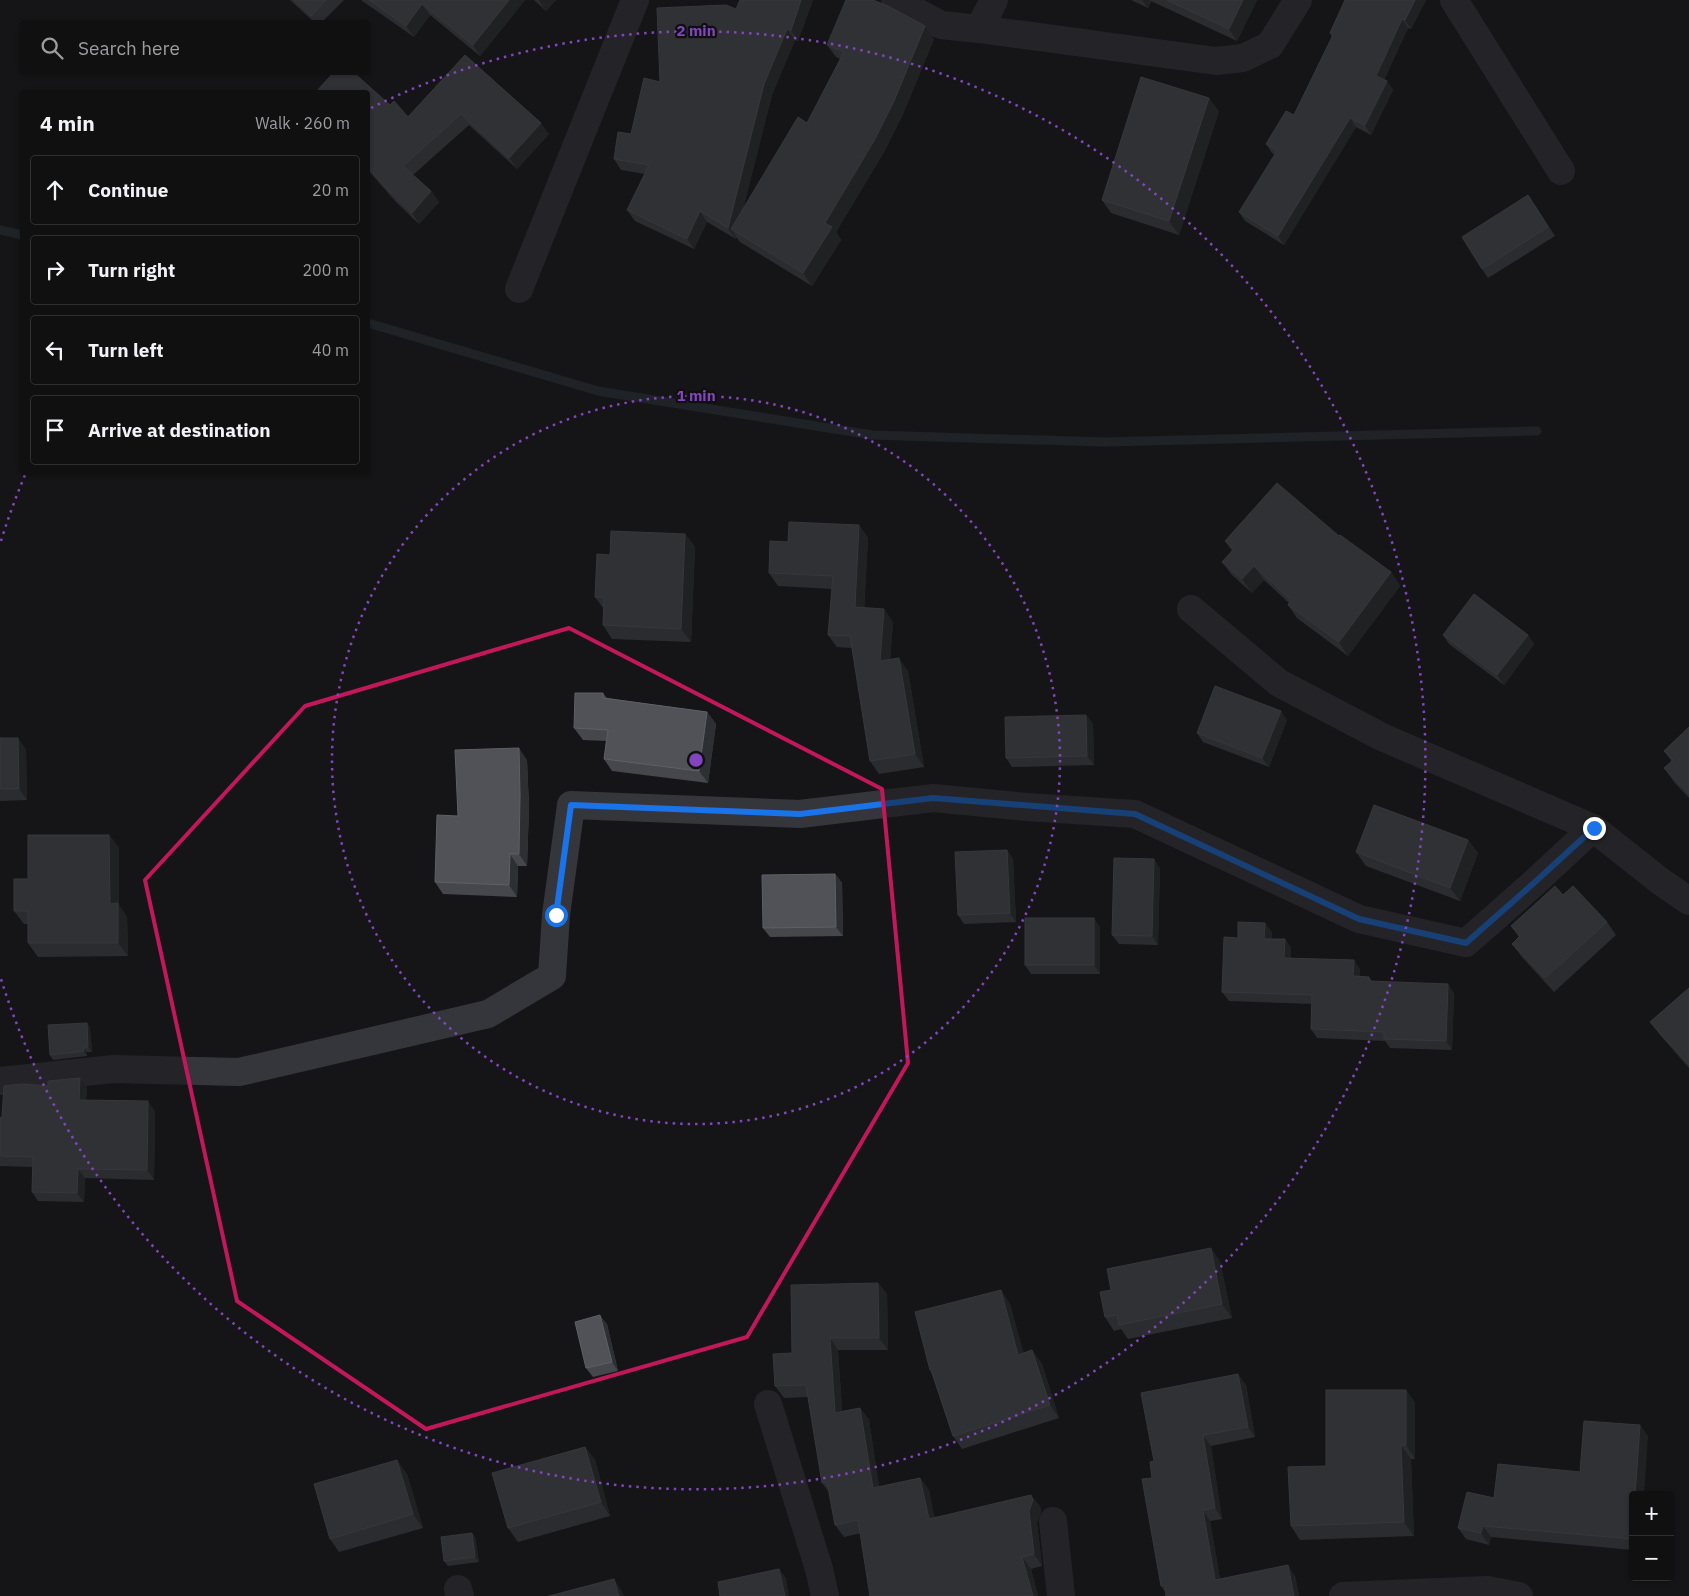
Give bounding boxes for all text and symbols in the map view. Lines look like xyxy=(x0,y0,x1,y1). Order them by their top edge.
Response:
search box xyxy=(20,20,370,75)
text: 2 min xyxy=(676,21,716,40)
icon: search xyxy=(38,34,66,62)
text: Search here xyxy=(78,36,180,60)
text: 4 min xyxy=(40,109,95,137)
text: Walk · 260 m xyxy=(255,113,350,133)
icon: ahead xyxy=(41,176,69,204)
text: Continue xyxy=(88,178,168,202)
text: 20 m xyxy=(312,180,349,200)
icon: right xyxy=(41,256,69,284)
text: Turn right xyxy=(88,258,175,282)
text: 200 m xyxy=(302,260,349,280)
icon: left xyxy=(41,336,69,364)
text: Turn left xyxy=(88,338,164,362)
text: 40 m xyxy=(312,340,349,360)
text: 1 min xyxy=(676,386,716,405)
icon: arrive xyxy=(41,416,69,444)
text: Arrive at destination xyxy=(88,418,271,442)
centre of rings xyxy=(687,751,705,769)
route end xyxy=(1583,817,1606,840)
route start xyxy=(545,904,568,927)
map controls xyxy=(1629,1491,1674,1581)
button: + xyxy=(1629,1491,1674,1536)
button: − xyxy=(1629,1536,1674,1581)

